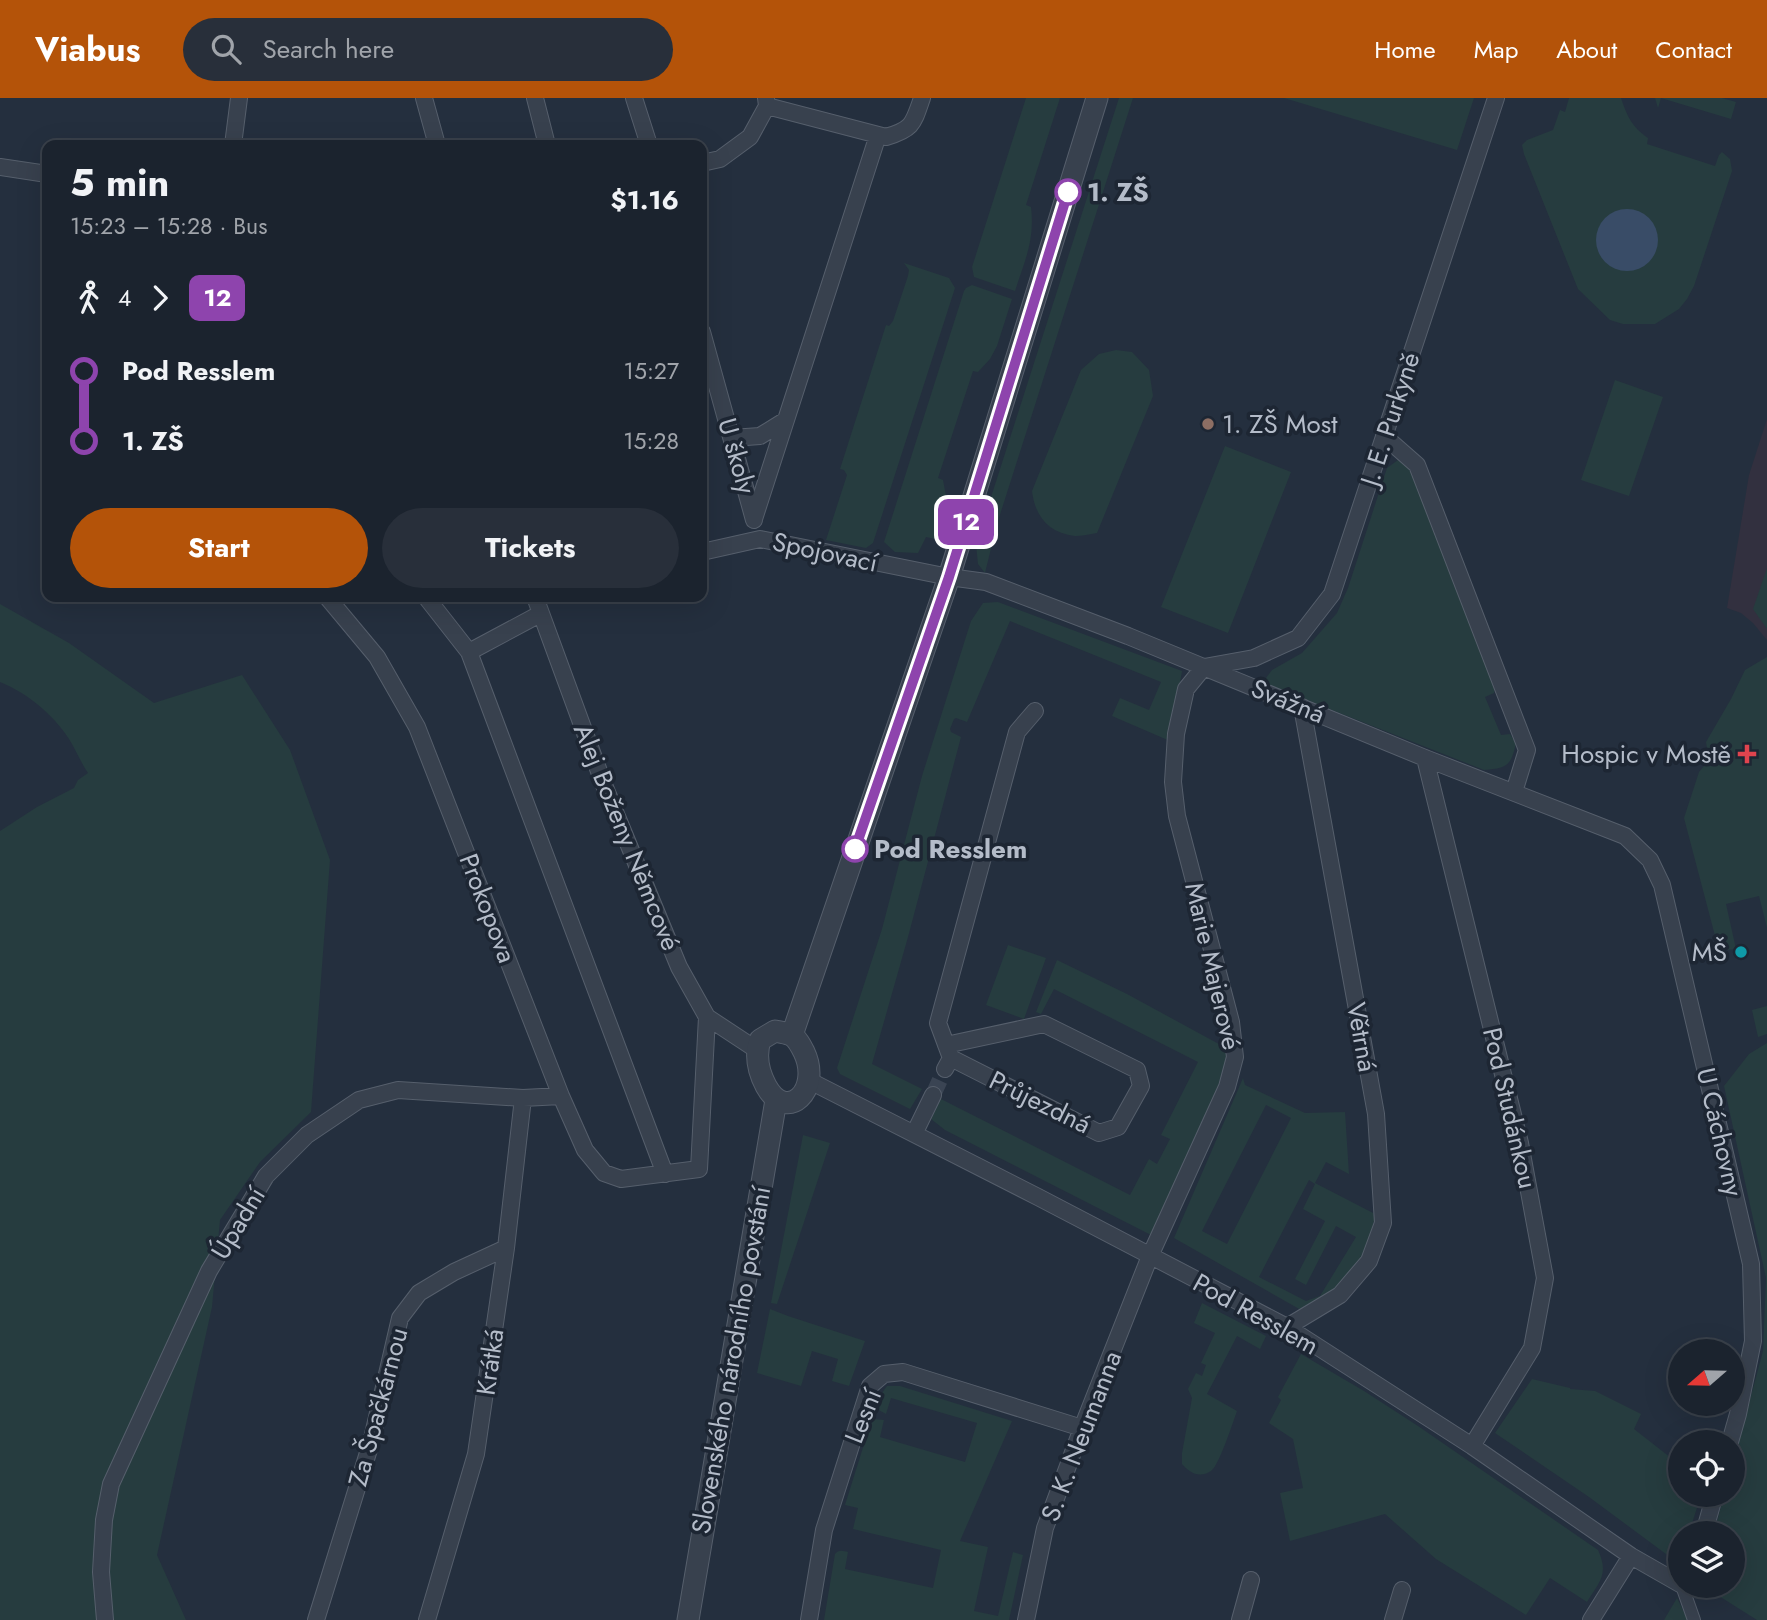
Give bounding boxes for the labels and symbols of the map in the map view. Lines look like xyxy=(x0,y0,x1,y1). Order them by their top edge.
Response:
place label: 1. ZŠ xyxy=(1087,173,1149,211)
marker: 1. ZŠ xyxy=(1055,179,1081,205)
street label: J. E. Purkyně xyxy=(1350,347,1429,494)
place label: 1. ZŠ Most xyxy=(1222,405,1338,443)
street label: U školy xyxy=(708,414,766,499)
marker: 1. ZŠ Most xyxy=(1200,416,1216,432)
line badge: 12 xyxy=(934,499,998,545)
street label: Spojovací xyxy=(769,522,882,582)
street label: Svážná xyxy=(1245,669,1331,733)
street label: Alej Boženy Němcové xyxy=(564,718,690,956)
place label: Hospic v Mostě xyxy=(1561,735,1731,773)
marker: Hospic v Mostě xyxy=(1737,744,1757,764)
place label: Pod Resslem xyxy=(874,830,1027,868)
marker: Pod Resslem xyxy=(842,836,868,862)
street label: Prokopova xyxy=(450,848,526,968)
street label: Marie Majerové xyxy=(1175,879,1251,1053)
place label: MŠ xyxy=(1692,933,1727,971)
marker: MŠ xyxy=(1733,944,1749,960)
street label: Větrná xyxy=(1337,999,1387,1075)
street label: Pod Studánkou xyxy=(1473,1024,1547,1192)
street label: Průjezdná xyxy=(983,1061,1097,1143)
street label: U Cáchovny xyxy=(1687,1064,1753,1201)
street label: Úpadní xyxy=(201,1178,275,1267)
street label: Slovenského národního povstání xyxy=(682,1182,781,1537)
street label: Pod Resslem xyxy=(1186,1264,1326,1364)
street label: Za Špačkárnou xyxy=(339,1323,417,1491)
street label: Krátká xyxy=(467,1326,513,1398)
north arrow xyxy=(1668,1339,1745,1416)
street label: S. K. Neumanna xyxy=(1031,1345,1131,1527)
street label: Lesní xyxy=(835,1382,892,1449)

